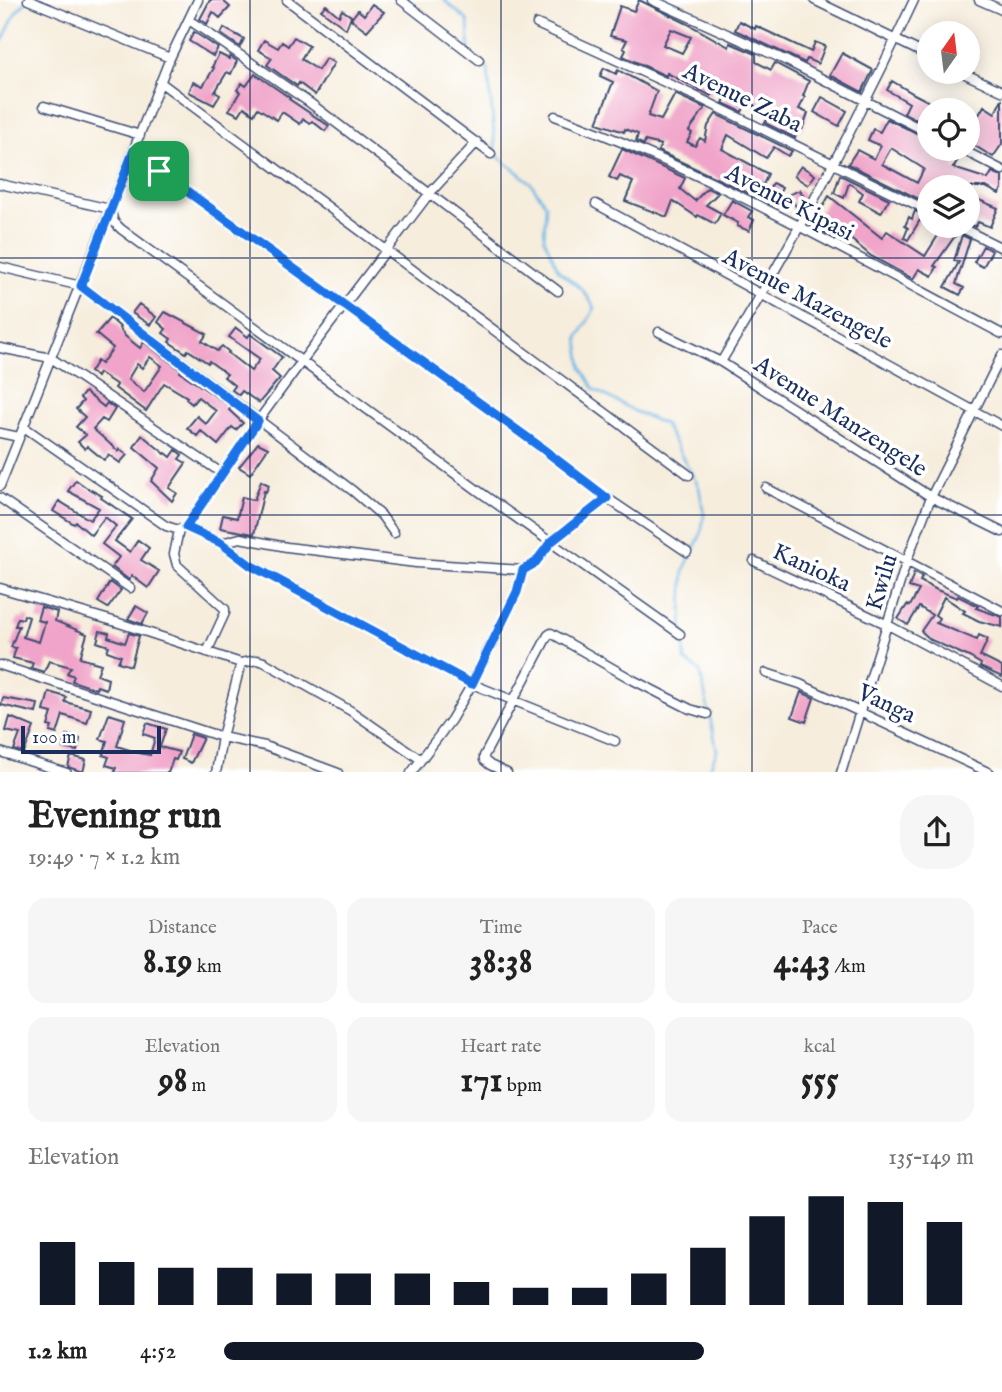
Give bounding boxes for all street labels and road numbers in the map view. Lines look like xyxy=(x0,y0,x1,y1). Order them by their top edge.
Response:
street label: Avenue Zaba xyxy=(677,56,808,141)
street label: Avenue Kipasi xyxy=(719,157,859,249)
street label: Avenue Mazengele xyxy=(716,241,898,357)
street label: Avenue Manzengele xyxy=(747,349,933,485)
street label: Kanioka xyxy=(767,537,856,600)
street label: Kwilu xyxy=(859,550,906,615)
street label: Vanga xyxy=(851,677,921,732)

